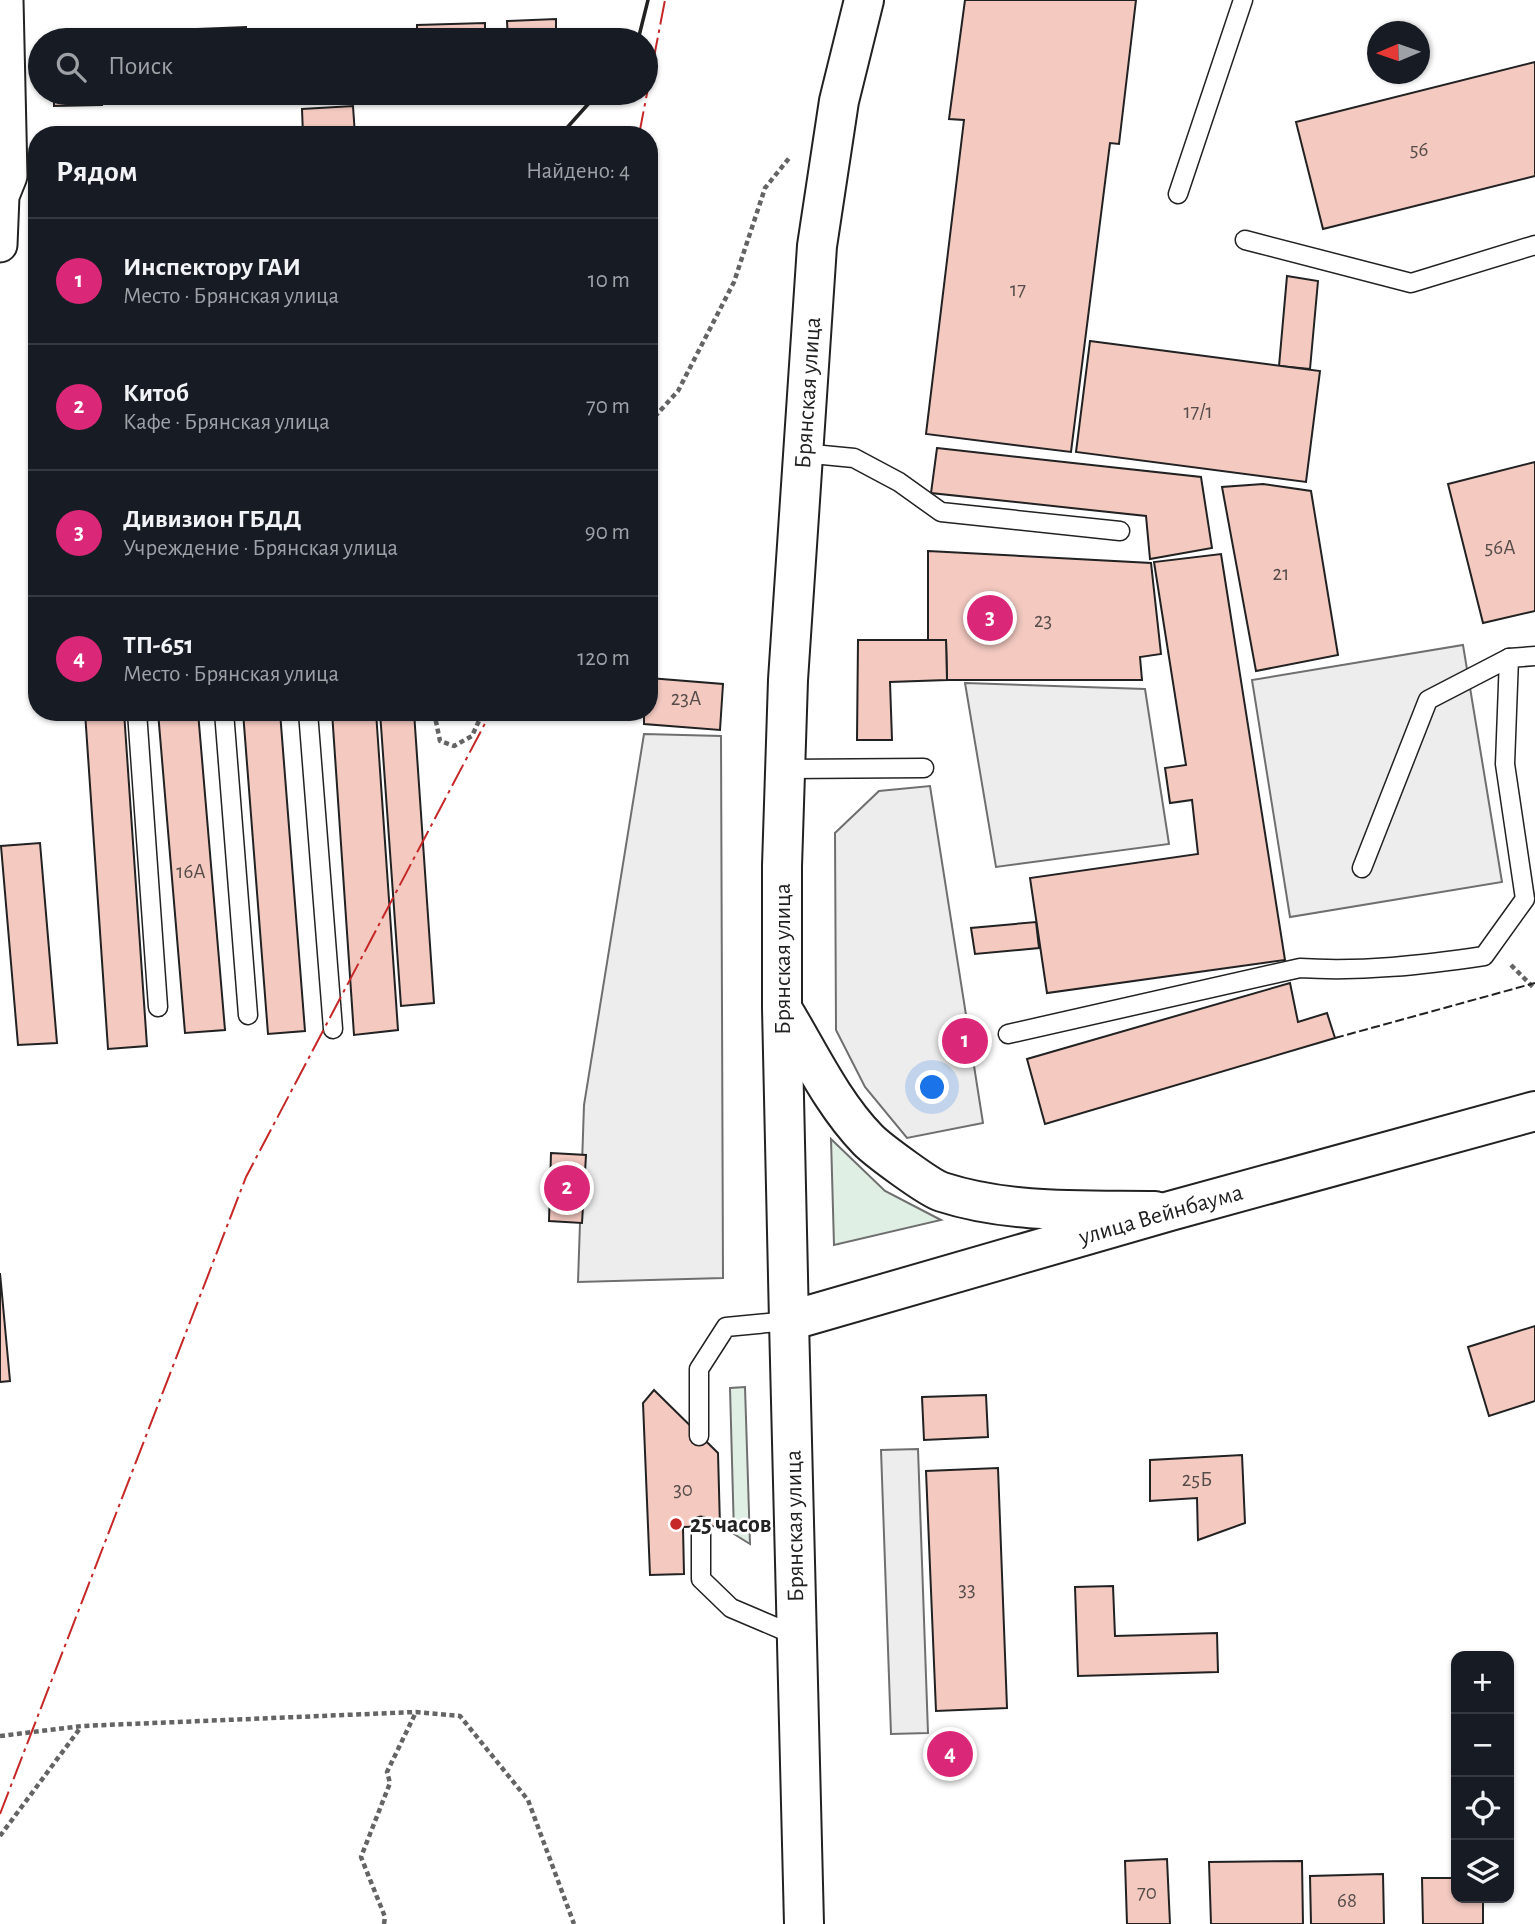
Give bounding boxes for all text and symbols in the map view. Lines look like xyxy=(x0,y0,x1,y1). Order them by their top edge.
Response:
north arrow xyxy=(1367,21,1430,84)
search box xyxy=(28,28,658,105)
icon: search xyxy=(52,48,90,86)
text: Поиск xyxy=(108,53,173,79)
house number: 56 xyxy=(1410,139,1428,160)
text: Рядом xyxy=(56,157,138,187)
text: Найдено: 4 xyxy=(526,160,630,183)
text: Инспектору ГАИ xyxy=(123,254,301,280)
text: 1 xyxy=(75,269,83,292)
text: 10 m xyxy=(588,269,630,292)
house number: 17 xyxy=(1010,279,1026,300)
text: Место · Брянская улица xyxy=(123,285,339,308)
street label: Брянская улица xyxy=(791,316,825,470)
text: Китоб xyxy=(123,380,189,406)
text: 2 xyxy=(74,395,84,418)
text: 70 m xyxy=(586,395,630,418)
house number: 17/1 xyxy=(1183,401,1213,422)
text: Кафе · Брянская улица xyxy=(123,411,330,434)
text: Дивизион ГБДД xyxy=(123,506,301,532)
text: 3 xyxy=(74,521,84,544)
text: 90 m xyxy=(585,521,630,544)
text: Учреждение · Брянская улица xyxy=(123,537,398,560)
house number: 56А xyxy=(1485,537,1516,558)
house number: 21 xyxy=(1273,563,1289,584)
pin: 3 xyxy=(967,592,1013,644)
house number: 23 xyxy=(1034,610,1052,631)
text: ТП-651 xyxy=(123,632,194,658)
text: 4 xyxy=(73,647,85,670)
text: 120 m xyxy=(577,647,630,670)
text: Место · Брянская улица xyxy=(123,663,339,686)
house number: 23А xyxy=(671,688,701,709)
house number: 16А xyxy=(176,861,206,882)
street label: Брянская улица xyxy=(771,883,795,1035)
pin: 1 xyxy=(942,1015,988,1067)
your location xyxy=(915,1070,949,1104)
pin: 2 xyxy=(544,1162,590,1214)
street label: улица Вейнбаума xyxy=(1075,1181,1246,1250)
street label: Брянская улица xyxy=(782,1450,808,1602)
house number: 25Б xyxy=(1182,1469,1212,1490)
house number: 30 xyxy=(673,1479,693,1500)
place label: 25 часов xyxy=(690,1513,771,1537)
marker: 25 часов xyxy=(668,1516,684,1532)
house number: 33 xyxy=(958,1579,976,1600)
map controls xyxy=(1451,1651,1514,1903)
button: + xyxy=(1451,1651,1514,1714)
button: − xyxy=(1451,1714,1514,1777)
pin: 4 xyxy=(927,1728,973,1780)
button: locate xyxy=(1451,1777,1514,1840)
button: layers xyxy=(1451,1840,1514,1903)
house number: 70 xyxy=(1137,1882,1157,1903)
house number: 68 xyxy=(1337,1890,1357,1911)

